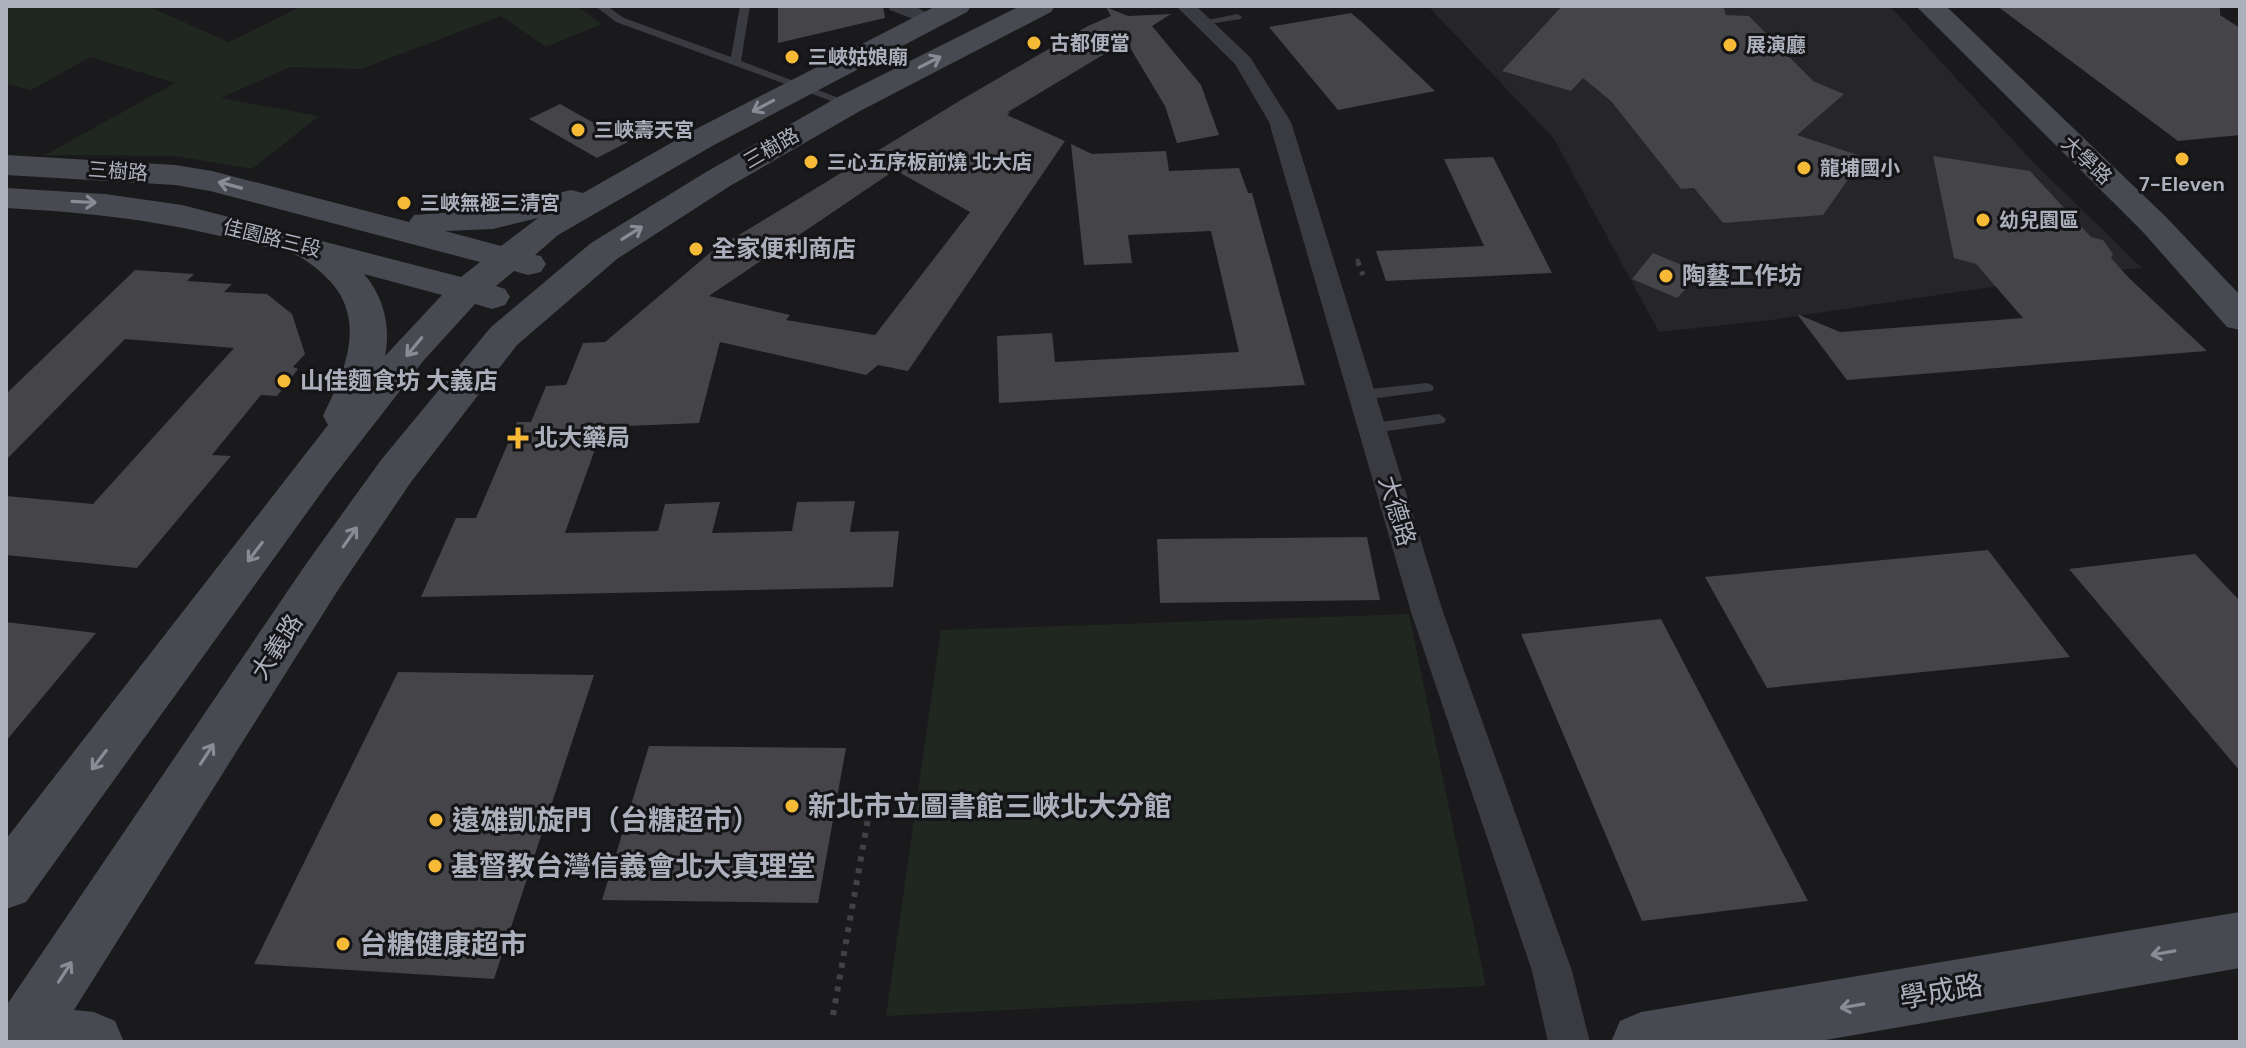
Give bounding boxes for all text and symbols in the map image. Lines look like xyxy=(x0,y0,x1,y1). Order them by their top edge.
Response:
place label: 古都便當 xyxy=(1050,30,1130,56)
place label: 展演廳 xyxy=(1746,32,1806,58)
marker: 古都便當 xyxy=(1025,34,1043,52)
marker: 展演廳 xyxy=(1721,36,1739,54)
place label: 三峽姑娘廟 xyxy=(808,44,908,70)
marker: 三峽姑娘廟 xyxy=(783,48,801,66)
one-way arrow xyxy=(917,53,941,69)
one-way arrow xyxy=(752,99,776,115)
place label: 三峽壽天宮 xyxy=(594,117,694,143)
marker: 三峽壽天宮 xyxy=(569,121,587,139)
street label: 三樹路 xyxy=(739,122,803,174)
street label: 大學路 xyxy=(2056,130,2118,190)
place label: 三心五序板前燒 北大店 xyxy=(827,149,1032,175)
marker: 7-Eleven xyxy=(2173,150,2191,168)
marker: 三心五序板前燒 北大店 xyxy=(802,153,820,171)
place label: 龍埔國小 xyxy=(1820,155,1900,181)
street label: 三樹路 xyxy=(87,156,149,186)
marker: 龍埔國小 xyxy=(1795,159,1813,177)
place label: 7-Eleven xyxy=(2139,171,2225,197)
one-way arrow xyxy=(217,177,243,192)
place label: 三峽無極三清宮 xyxy=(420,190,560,216)
marker: 三峽無極三清宮 xyxy=(395,194,413,212)
one-way arrow xyxy=(70,195,97,210)
place label: 幼兒園區 xyxy=(1999,207,2079,233)
marker: 幼兒園區 xyxy=(1974,211,1992,229)
street label: 佳園路三段 xyxy=(220,213,324,263)
one-way arrow xyxy=(620,225,643,241)
place label: 全家便利商店 xyxy=(712,233,856,264)
marker: 全家便利商店 xyxy=(687,240,705,258)
place label: 陶藝工作坊 xyxy=(1682,260,1802,291)
marker: 陶藝工作坊 xyxy=(1657,267,1675,285)
one-way arrow xyxy=(405,336,423,356)
place label: 山佳麵食坊 大義店 xyxy=(300,365,498,396)
marker: 山佳麵食坊 大義店 xyxy=(275,372,293,390)
place label: 北大藥局 xyxy=(534,422,630,453)
marker: 北大藥局 xyxy=(509,429,527,447)
street label: 大德路 xyxy=(1372,472,1423,550)
one-way arrow xyxy=(342,527,358,549)
one-way arrow xyxy=(246,541,263,562)
street label: 大義路 xyxy=(244,608,309,685)
one-way arrow xyxy=(199,743,215,766)
one-way arrow xyxy=(91,749,108,770)
place label: 新北市立圖書館三峽北大分館 xyxy=(808,788,1172,825)
marker: 新北市立圖書館三峽北大分館 xyxy=(783,797,801,815)
place label: 遠雄凱旋門（台糖超市） xyxy=(452,802,760,839)
marker: 遠雄凱旋門（台糖超市） xyxy=(427,811,445,829)
place label: 基督教台灣信義會北大真理堂 xyxy=(451,848,815,885)
marker: 基督教台灣信義會北大真理堂 xyxy=(426,857,444,875)
place label: 台糖健康超市 xyxy=(359,926,527,963)
marker: 台糖健康超市 xyxy=(334,935,352,953)
one-way arrow xyxy=(2151,947,2176,962)
one-way arrow xyxy=(57,961,73,984)
street label: 學成路 xyxy=(1897,966,1986,1017)
one-way arrow xyxy=(1839,1000,1865,1015)

